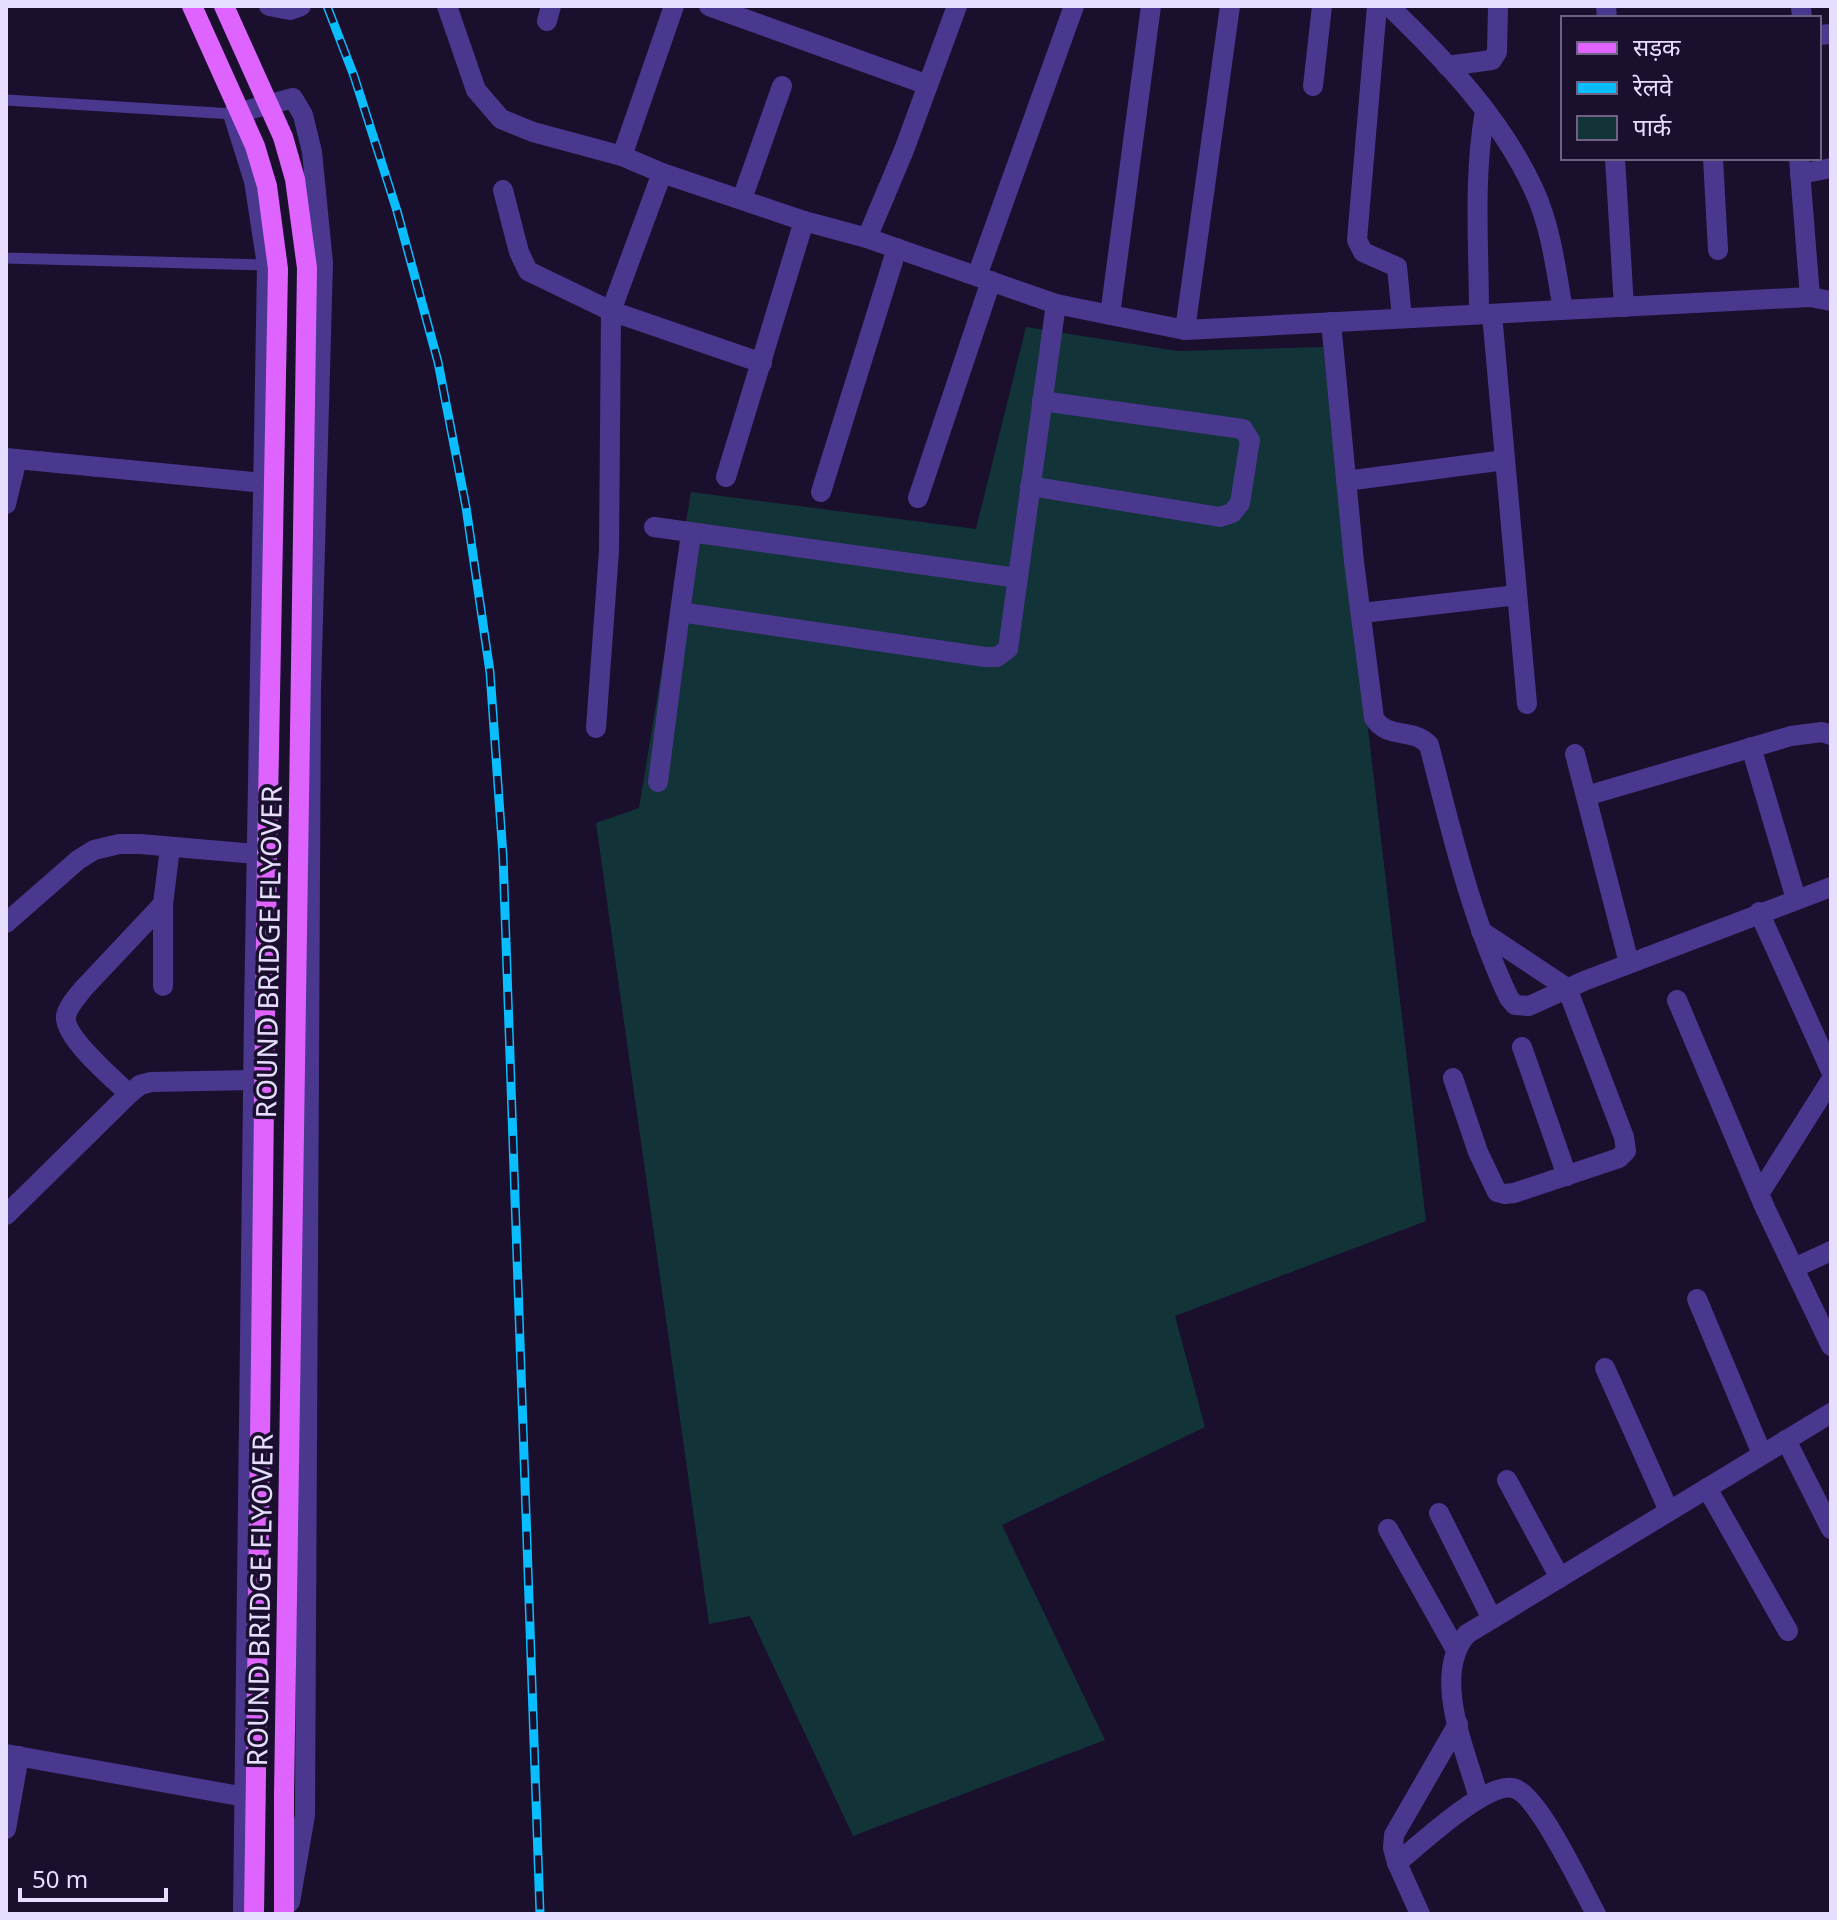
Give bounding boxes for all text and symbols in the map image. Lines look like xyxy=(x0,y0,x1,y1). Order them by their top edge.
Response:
legend xyxy=(1561,16,1821,160)
text: सड़क xyxy=(1633,30,1681,63)
text: रेलवे xyxy=(1632,70,1673,103)
text: पार्क xyxy=(1633,110,1672,143)
street label: ROUND BRIDGE FLYOVER xyxy=(246,785,290,1119)
street label: ROUND BRIDGE FLYOVER xyxy=(237,1433,281,1767)
scale bar xyxy=(20,1852,166,1902)
text: 50 m xyxy=(32,1862,88,1895)

